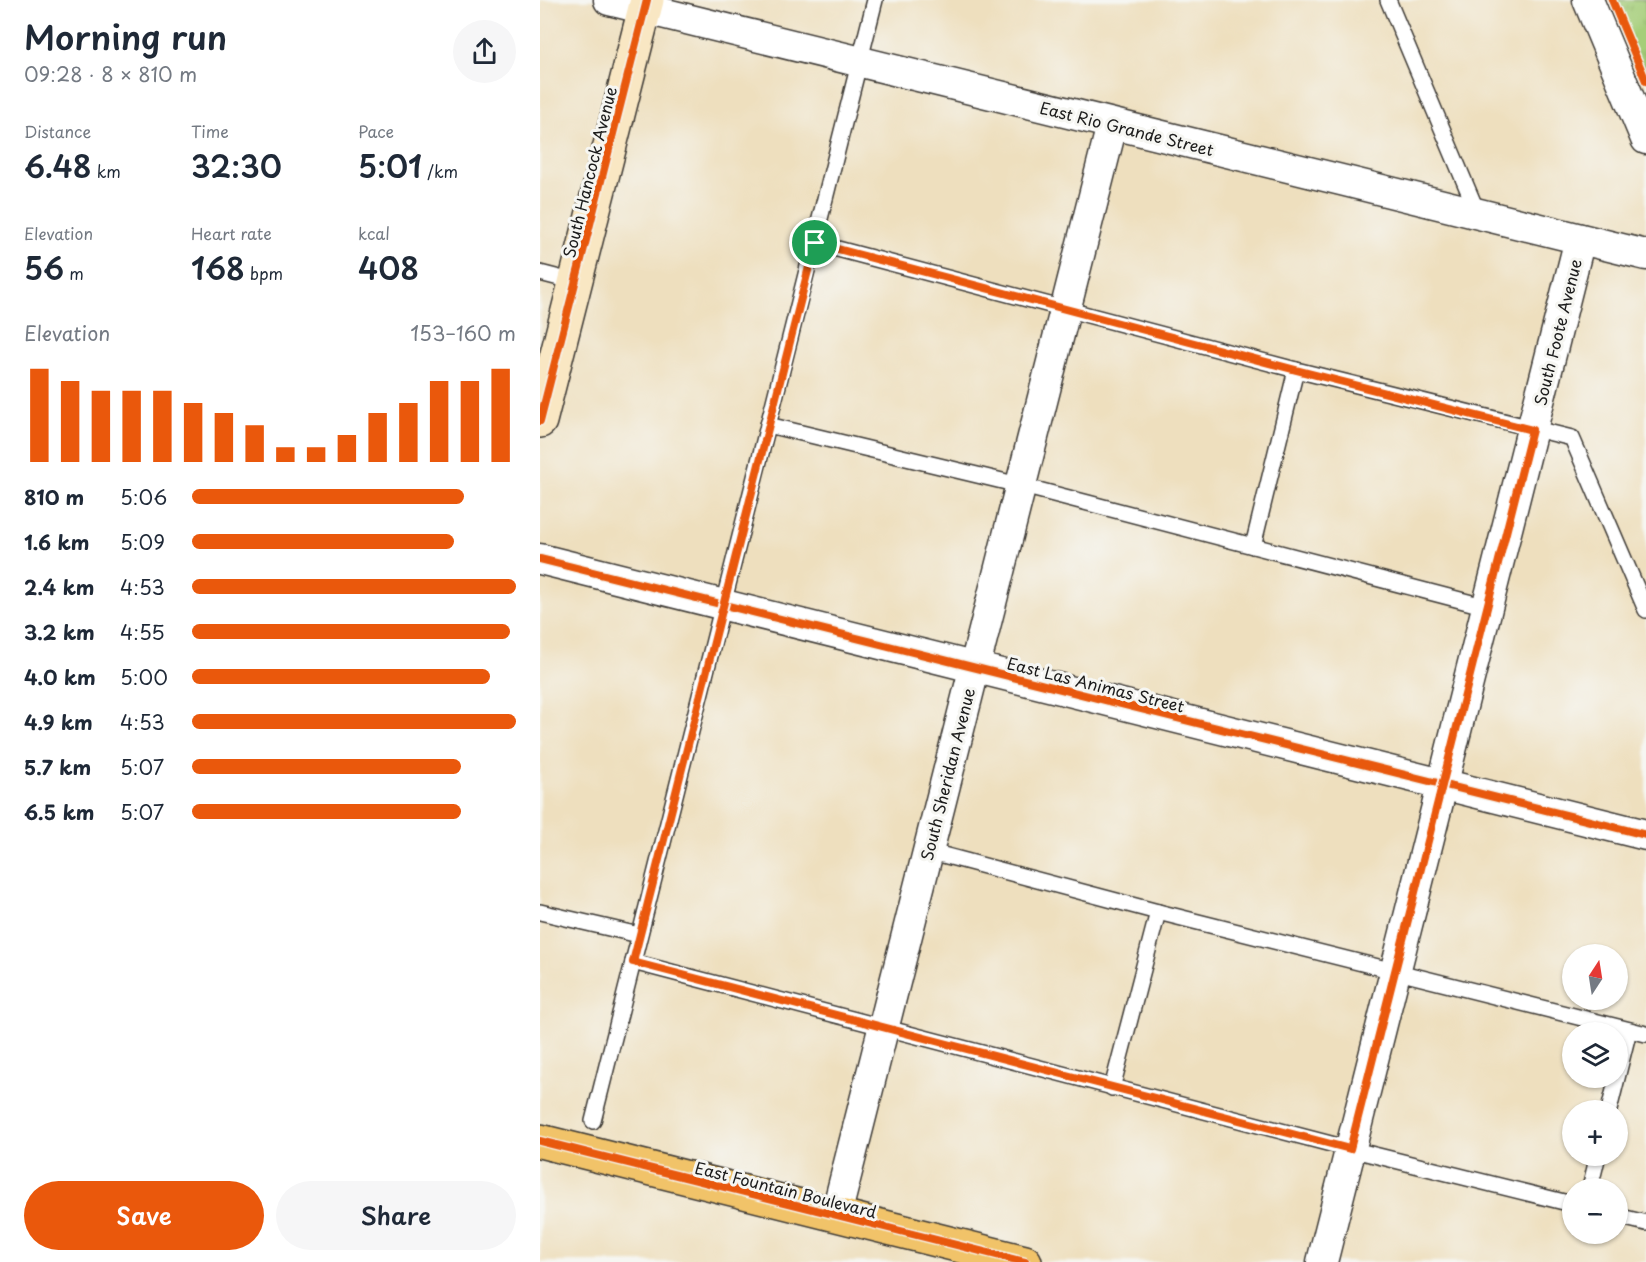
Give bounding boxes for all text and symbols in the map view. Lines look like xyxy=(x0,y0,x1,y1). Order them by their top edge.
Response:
text: Morning run xyxy=(24,11,227,61)
button: share xyxy=(453,20,516,83)
text: 09:28 · 8 × 810 m xyxy=(24,59,197,89)
street label: South Hancock Avenue xyxy=(556,84,622,260)
street label: East Rio Grande Street xyxy=(1037,95,1217,161)
text: Distance xyxy=(24,119,91,143)
text: Time xyxy=(191,119,229,143)
text: Pace xyxy=(358,119,394,143)
text: 6.48 xyxy=(24,143,92,188)
text: 32:30 xyxy=(191,143,282,188)
text: 5:01 xyxy=(358,143,422,188)
text: km xyxy=(92,159,121,183)
text: /km xyxy=(422,159,458,183)
pin xyxy=(789,217,840,268)
text: Elevation xyxy=(24,221,93,245)
text: Heart rate xyxy=(191,221,272,245)
text: kcal xyxy=(358,221,390,245)
icon: arrive xyxy=(798,226,831,259)
text: 56 xyxy=(24,245,64,290)
text: 168 xyxy=(191,245,245,290)
text: 408 xyxy=(358,245,419,290)
street label: South Foote Avenue xyxy=(1527,256,1587,408)
text: m xyxy=(64,261,84,285)
text: bpm xyxy=(245,261,283,285)
text: Elevation xyxy=(24,318,110,348)
text: 153–160 m xyxy=(410,318,516,348)
text: 810 m xyxy=(24,482,84,512)
text: 5:06 xyxy=(120,482,167,512)
text: 1.6 km xyxy=(24,527,89,557)
text: 5:09 xyxy=(120,527,165,557)
text: 2.4 km xyxy=(24,572,94,602)
text: 4:53 xyxy=(120,572,165,602)
text: 3.2 km xyxy=(24,617,95,647)
text: 4:55 xyxy=(120,617,165,647)
street label: East Las Animas Street xyxy=(1005,650,1188,718)
text: 4.0 km xyxy=(24,662,96,692)
text: 5:00 xyxy=(120,662,168,692)
street label: South Sheridan Avenue xyxy=(914,685,980,863)
text: 4.9 km xyxy=(24,707,93,737)
text: 4:53 xyxy=(120,707,165,737)
text: 5.7 km xyxy=(24,752,91,782)
text: 5:07 xyxy=(120,752,164,782)
text: 6.5 km xyxy=(24,797,94,827)
text: 5:07 xyxy=(120,797,164,827)
north arrow xyxy=(1562,944,1628,1010)
map controls xyxy=(1562,944,1628,1244)
button: layers xyxy=(1562,1022,1628,1088)
button: + xyxy=(1562,1100,1628,1166)
street label: East Fountain Boulevard xyxy=(693,1155,880,1223)
button: − xyxy=(1562,1178,1628,1244)
button: Save xyxy=(24,1181,264,1250)
button: Share xyxy=(276,1181,516,1250)

